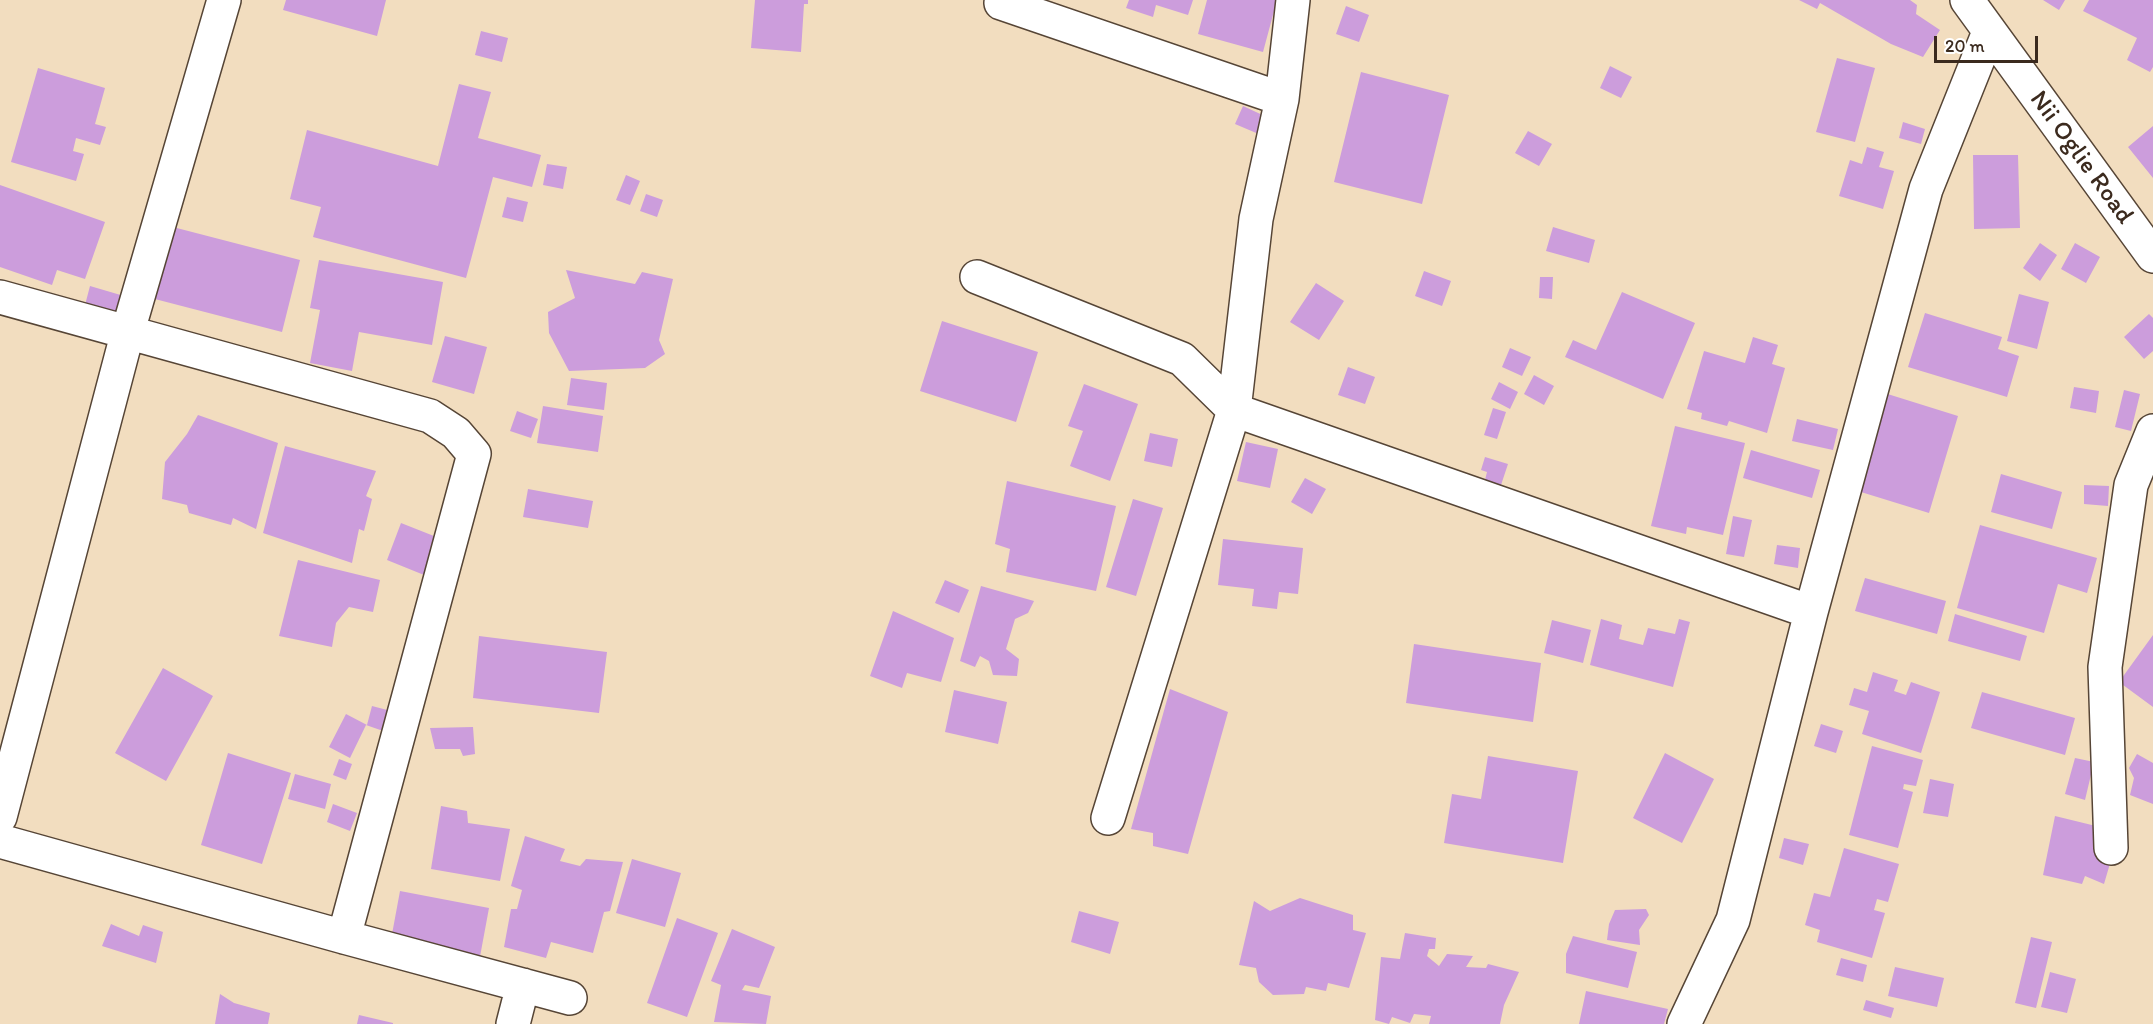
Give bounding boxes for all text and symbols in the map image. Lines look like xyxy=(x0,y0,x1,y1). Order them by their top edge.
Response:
scale bar xyxy=(1937,24,2040,62)
text: 20 m xyxy=(1945,35,1985,57)
street label: Nii Oglie Road xyxy=(2022,85,2140,231)

